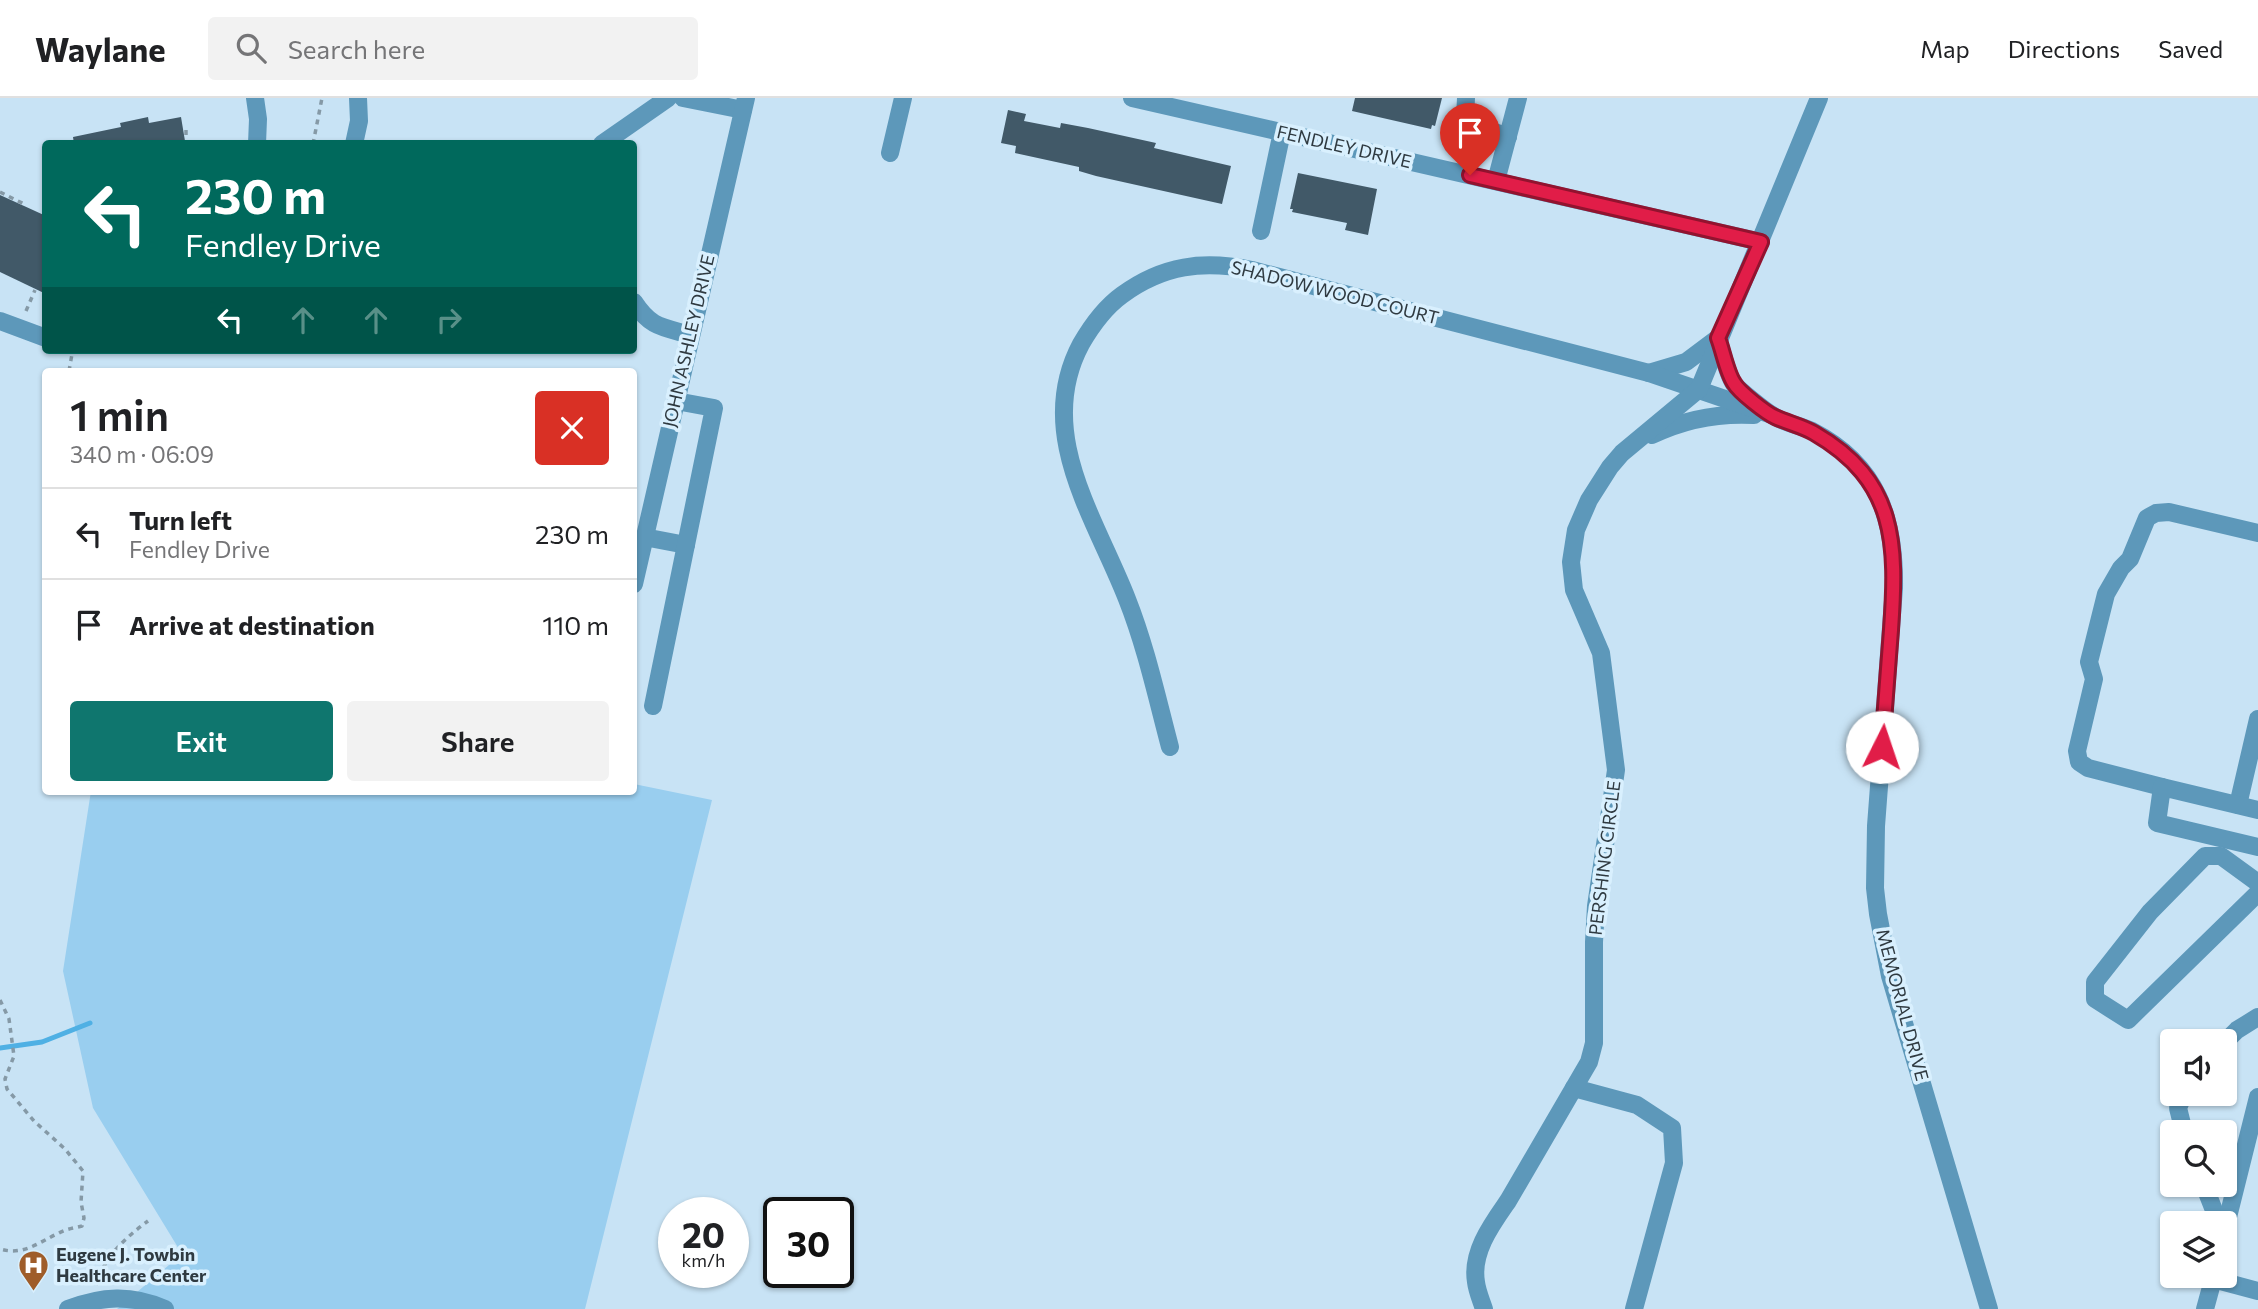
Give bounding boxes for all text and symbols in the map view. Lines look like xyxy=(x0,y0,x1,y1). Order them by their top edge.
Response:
search box xyxy=(208,17,698,80)
text: Waylane xyxy=(35,28,166,69)
icon: search xyxy=(232,29,270,67)
text: Search here xyxy=(288,33,425,64)
text: Map xyxy=(1920,34,1970,63)
text: Directions xyxy=(2008,34,2120,63)
text: Saved xyxy=(2158,34,2223,63)
pin xyxy=(1440,103,1500,175)
icon: arrive xyxy=(1451,114,1489,152)
street label: FENDLEY DRIVE xyxy=(1275,120,1414,172)
text: 230 m xyxy=(185,164,326,224)
icon: left xyxy=(70,168,161,259)
text: Fendley Drive xyxy=(185,224,381,264)
street label: JOHN ASHLEY DRIVE xyxy=(657,252,719,429)
street label: SHADOW WOOD COURT xyxy=(1229,256,1441,329)
icon: left xyxy=(211,301,249,339)
icon: ahead xyxy=(284,301,322,339)
icon: ahead xyxy=(357,301,395,339)
icon: right xyxy=(430,301,468,339)
text: 1 min xyxy=(70,388,169,440)
button: close xyxy=(535,391,609,465)
text: 340 m · 06:09 xyxy=(70,440,214,468)
text: Turn left xyxy=(129,504,232,535)
icon: left xyxy=(70,515,108,553)
text: 230 m xyxy=(535,518,609,549)
text: Fendley Drive xyxy=(129,535,270,563)
icon: arrive xyxy=(70,606,108,644)
text: Arrive at destination xyxy=(129,609,375,640)
text: 110 m xyxy=(542,609,609,640)
button: Exit xyxy=(70,701,333,781)
button: Share xyxy=(347,701,609,781)
position arrow xyxy=(1845,710,1919,784)
street label: PERSHING CIRCLE xyxy=(1584,779,1624,937)
street label: MEMORIAL DRIVE xyxy=(1872,926,1934,1083)
map controls xyxy=(2160,1029,2237,1288)
button: sound xyxy=(2160,1029,2237,1106)
button: search xyxy=(2160,1120,2237,1197)
speed limit sign: 30 xyxy=(763,1197,854,1288)
button: layers xyxy=(2160,1211,2237,1288)
text: 20 xyxy=(682,1212,725,1255)
place label: Eugene J. Towbin Healthcare Center xyxy=(56,1243,207,1286)
hospital icon: Eugene J. Towbin Healthcare Center xyxy=(16,1248,50,1292)
text: km/h xyxy=(682,1249,725,1271)

